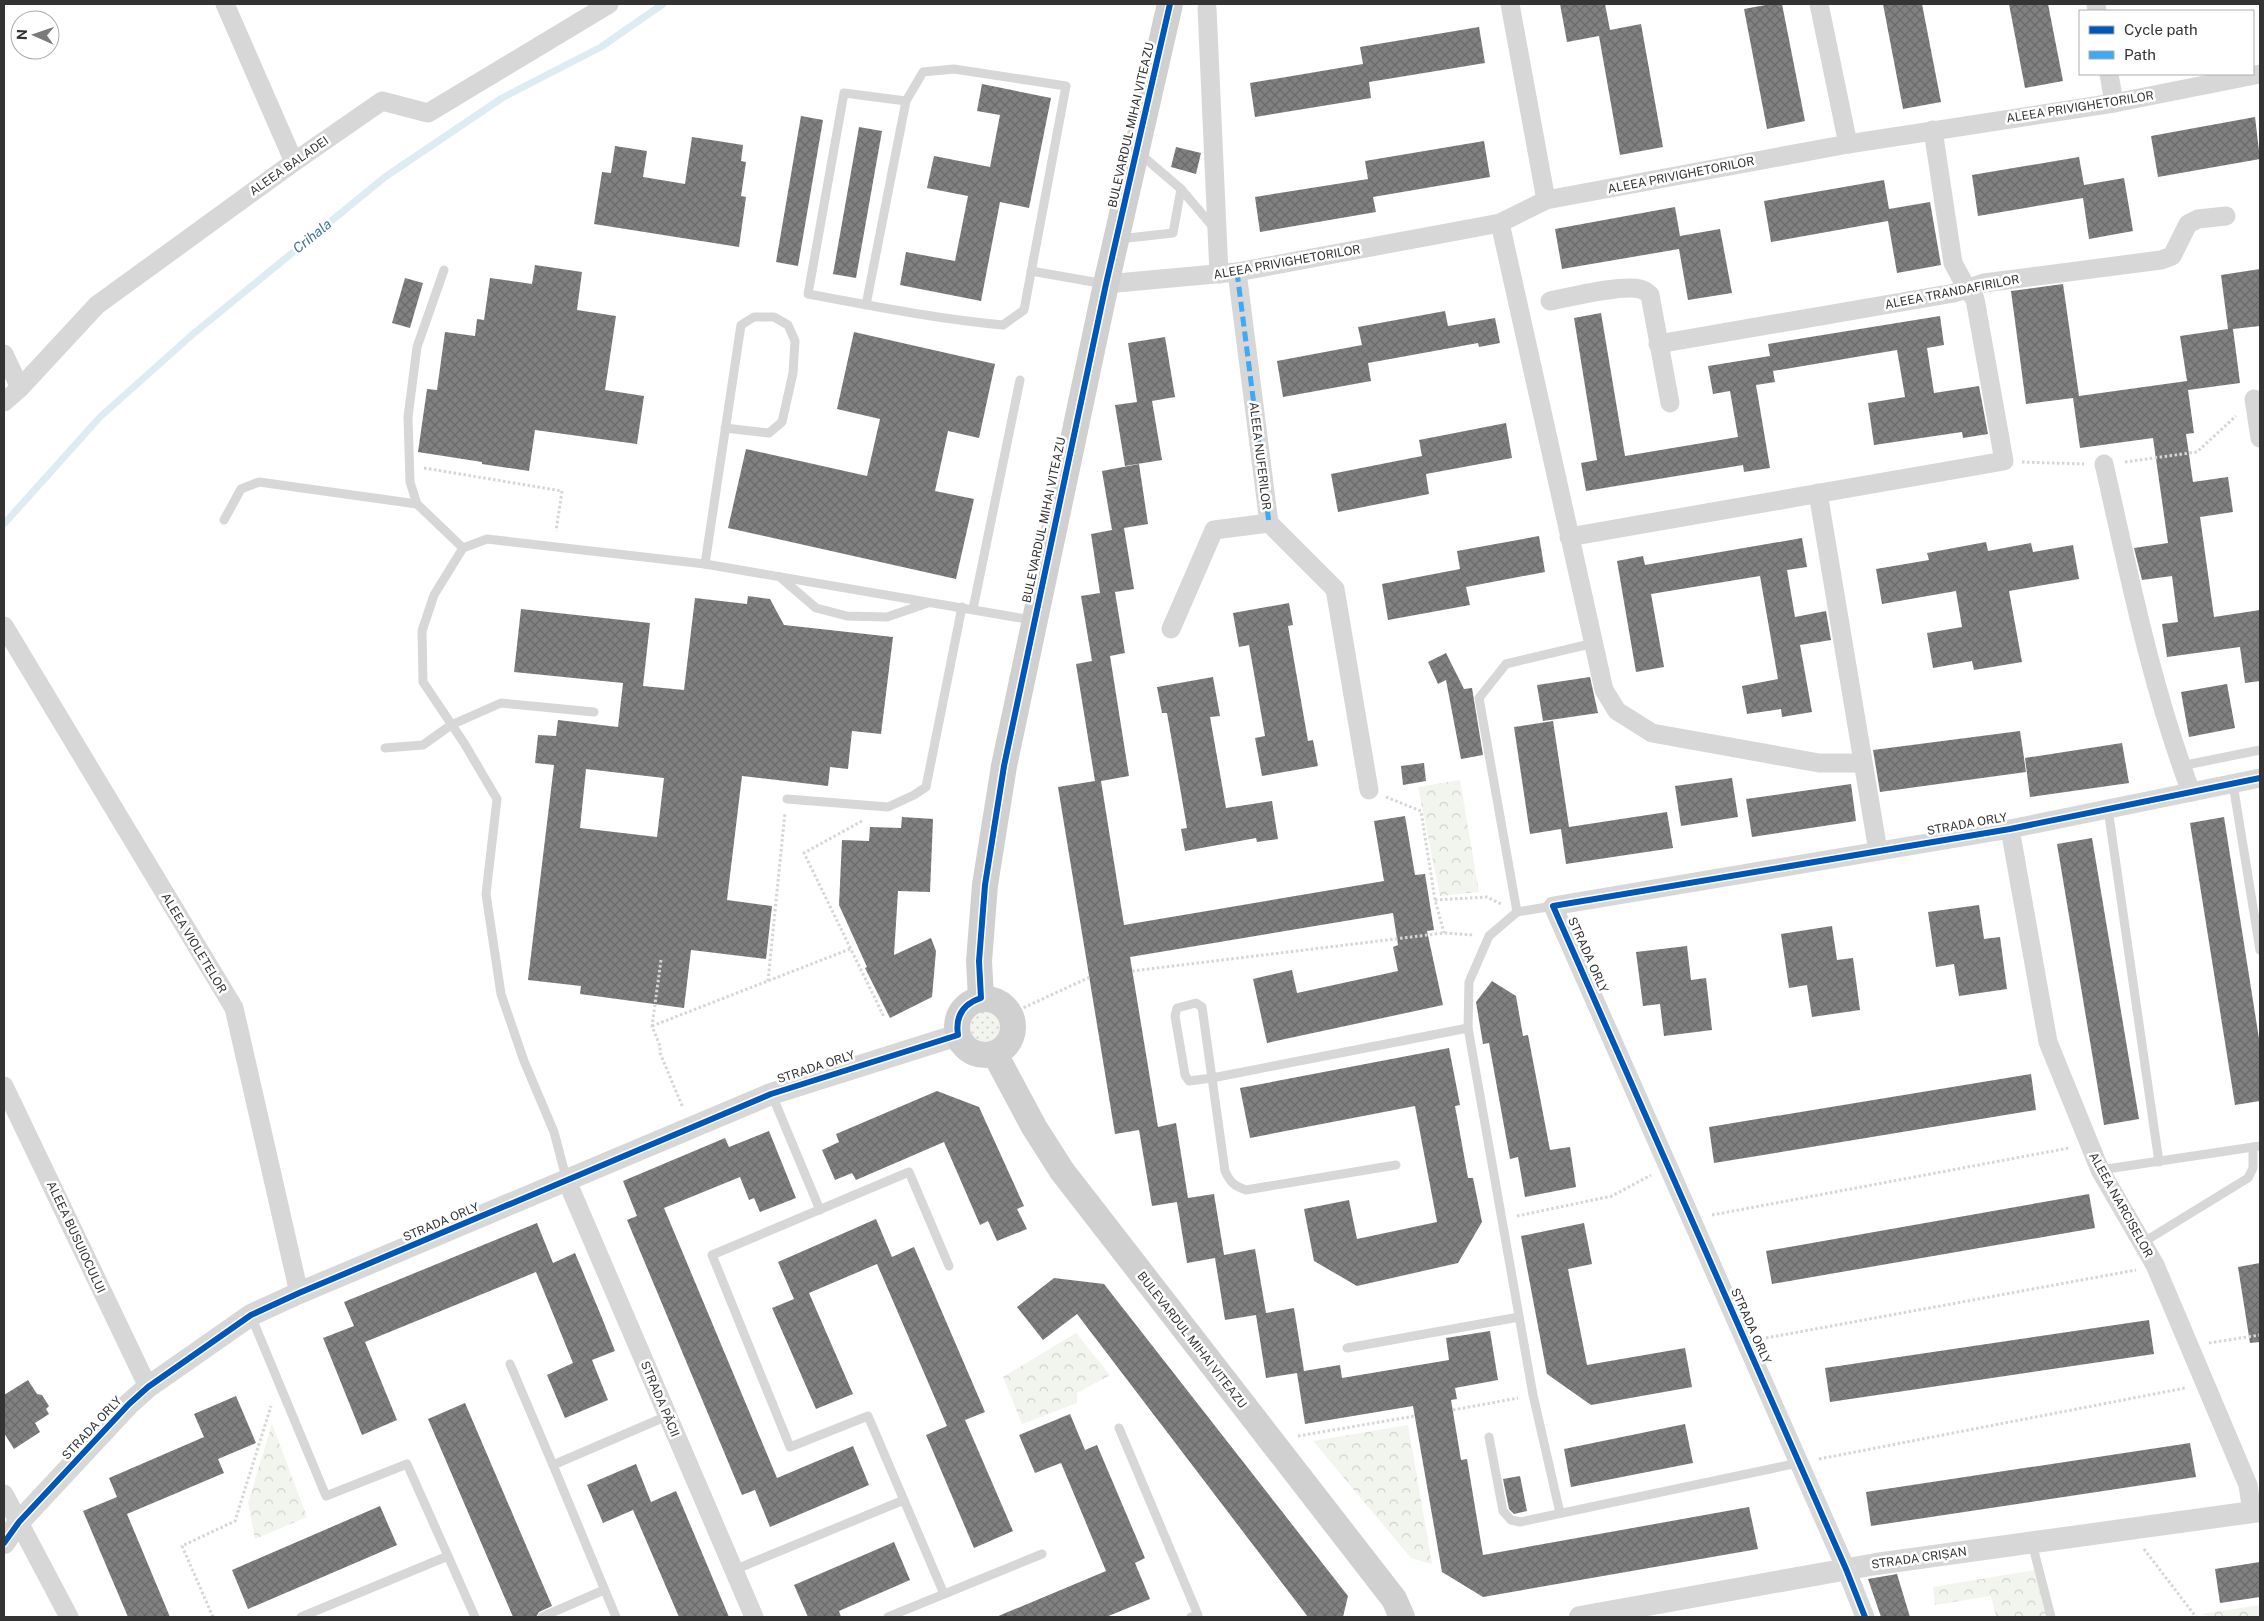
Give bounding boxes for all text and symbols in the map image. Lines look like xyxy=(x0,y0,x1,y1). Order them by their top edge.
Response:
north arrow xyxy=(10,10,60,60)
legend xyxy=(2079,10,2254,75)
text: Cycle path xyxy=(2124,21,2198,38)
text: N xyxy=(14,29,30,40)
street label: BULEVARDUL MIHAI VITEAZU xyxy=(1105,41,1157,209)
text: Path xyxy=(2124,46,2156,63)
street label: ALEEA PRIVIGHETORILOR xyxy=(2005,88,2155,126)
street label: ALEEA BALADEI xyxy=(247,134,331,198)
street label: ALEEA PRIVIGHETORILOR xyxy=(1607,154,1755,196)
water label: Crihala xyxy=(289,216,335,256)
street label: ALEEA PRIVIGHETORILOR xyxy=(1212,242,1362,282)
street label: ALEEA TRANDAFIRILOR xyxy=(1884,272,2020,312)
street label: ALEEA NUFERILOR xyxy=(1246,401,1274,511)
street label: BULEVARDUL MIHAI VITEAZU xyxy=(1020,436,1068,604)
street label: STRADA ORLY xyxy=(1926,810,2009,838)
street label: ALEEA VIOLETELOR xyxy=(158,890,230,996)
street label: STRADA ORLY xyxy=(1565,915,1611,996)
street label: STRADA ORLY xyxy=(775,1048,857,1086)
street label: ALEEA NARCISELOR xyxy=(2086,1150,2156,1260)
street label: ALEEA BUSUIOCULUI xyxy=(44,1179,108,1295)
street label: STRADA ORLY xyxy=(401,1199,482,1244)
street label: BULEVARDUL MIHAI VITEAZU xyxy=(1134,1269,1250,1411)
street label: STRADA ORLY xyxy=(1728,1286,1774,1367)
street label: STRADA PĂCII xyxy=(638,1359,682,1439)
street label: STRADA ORLY xyxy=(59,1393,125,1462)
street label: STRADA CRIȘAN xyxy=(1870,1544,1968,1572)

